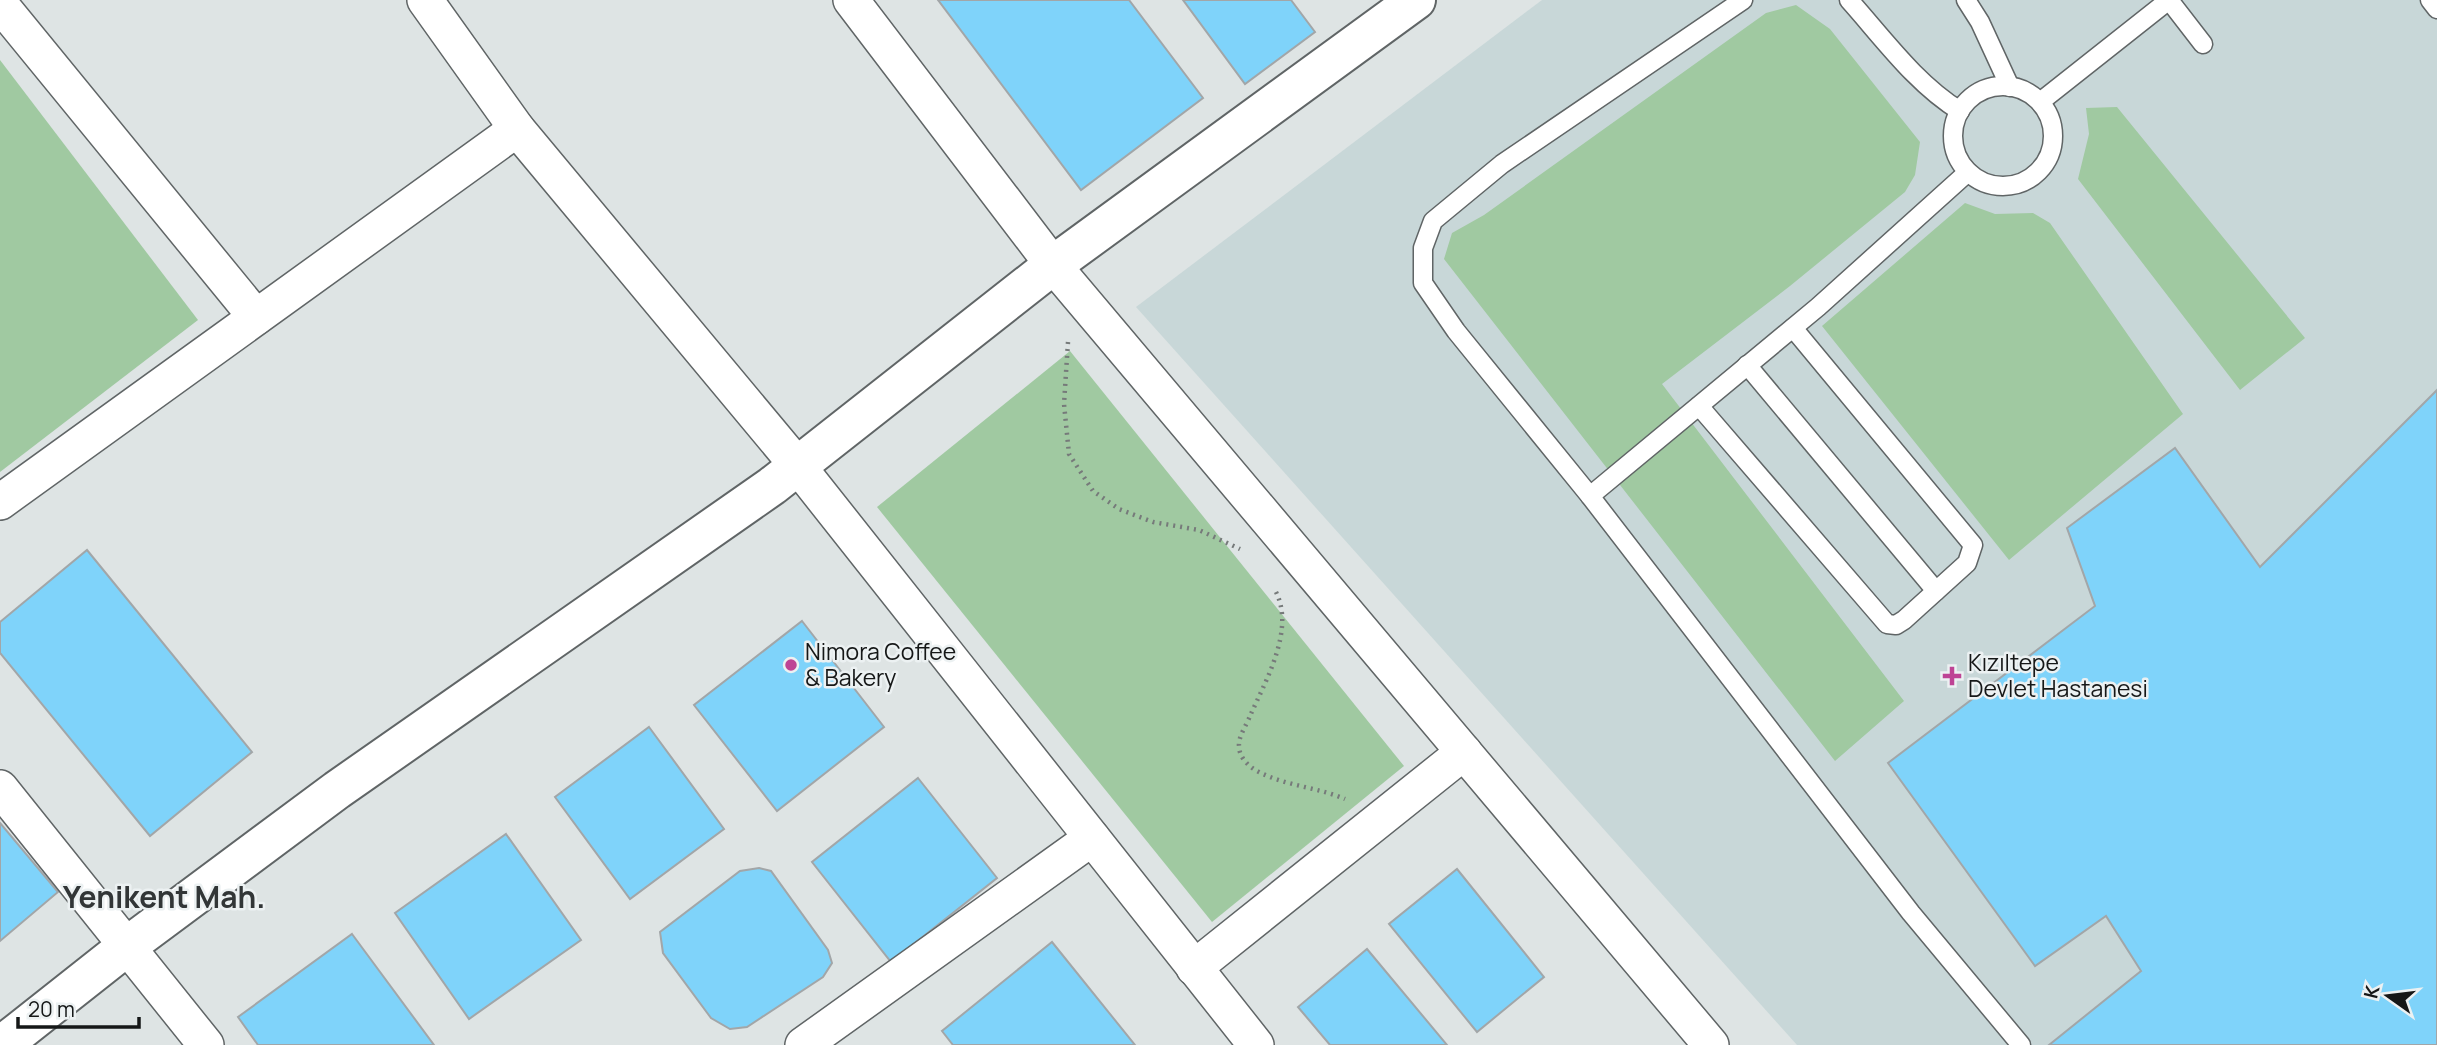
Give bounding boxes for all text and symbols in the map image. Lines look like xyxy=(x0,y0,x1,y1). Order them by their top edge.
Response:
place label: Nimora Coffee & Bakery xyxy=(805,635,956,693)
place label: Kızıltepe Devlet Hastanesi xyxy=(1968,646,2148,704)
marker: Nimora Coffee & Bakery xyxy=(783,657,799,673)
marker: Kızıltepe Devlet Hastanesi xyxy=(1942,666,1962,686)
district label: Yenikent Mah. xyxy=(63,876,265,917)
north arrow xyxy=(2353,961,2423,1031)
text: K xyxy=(2357,982,2386,1001)
scale bar xyxy=(18,986,138,1030)
text: 20 m xyxy=(28,995,75,1023)

